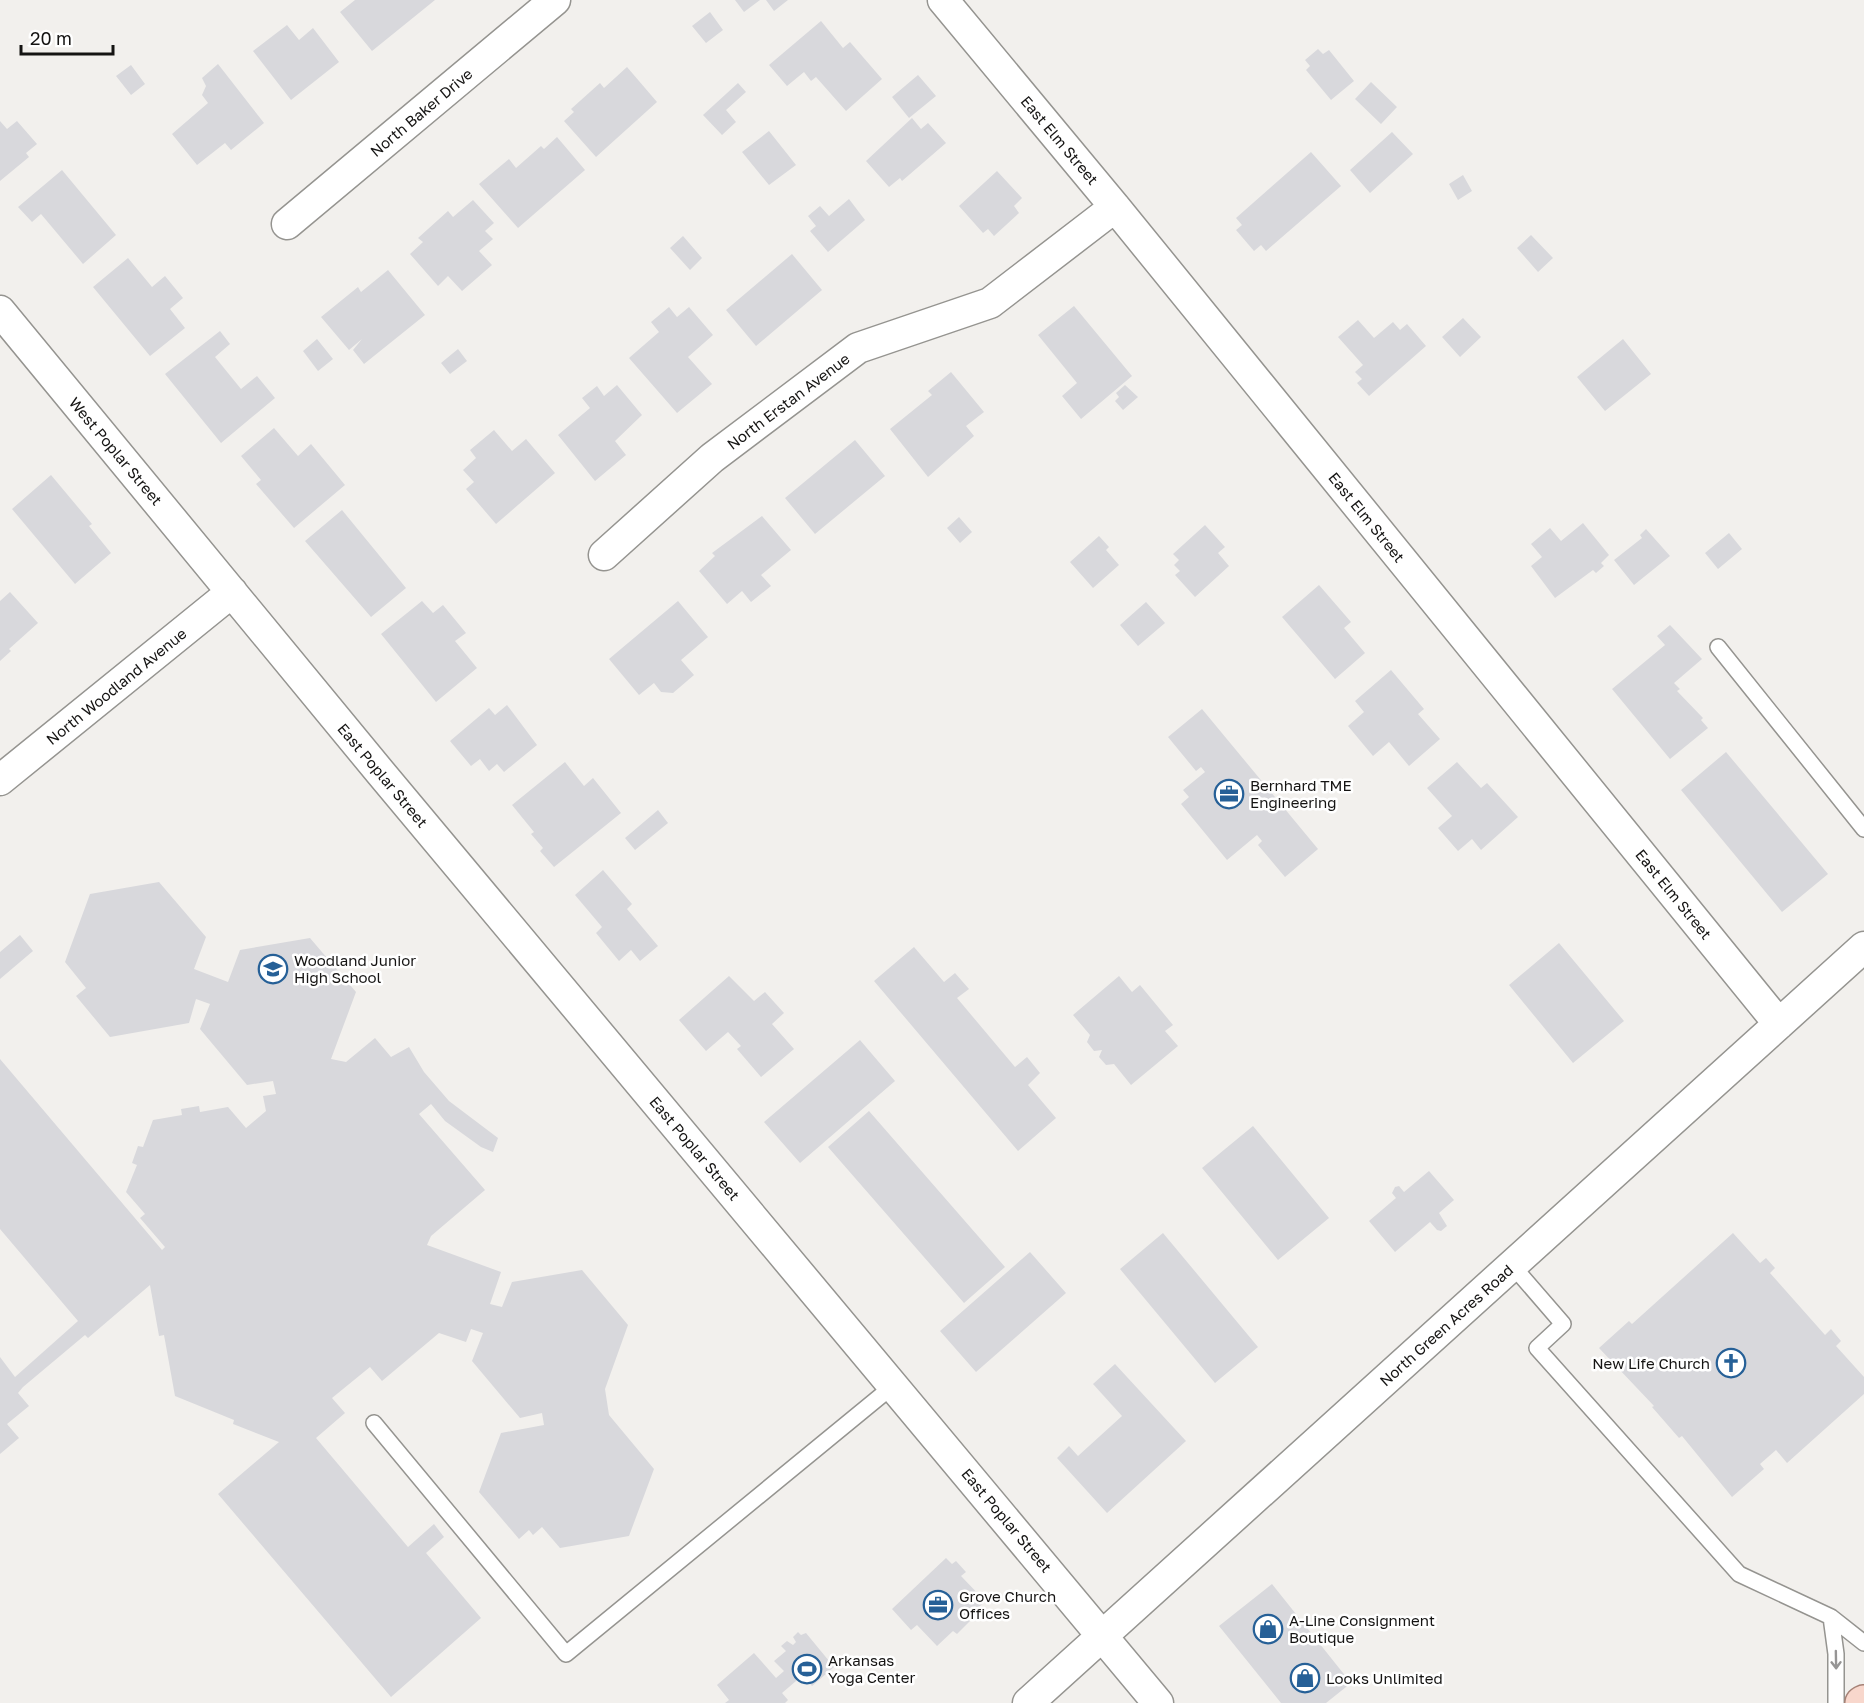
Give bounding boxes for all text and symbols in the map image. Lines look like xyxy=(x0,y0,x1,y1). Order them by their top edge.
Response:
scale bar xyxy=(21,18,112,56)
text: 20 m xyxy=(30,27,72,49)
street label: North Baker Drive xyxy=(366,64,476,160)
street label: East Elm Street xyxy=(1018,92,1102,188)
street label: North Erstan Avenue xyxy=(723,349,853,453)
street label: West Poplar Street xyxy=(66,393,166,509)
street label: East Elm Street xyxy=(1325,468,1409,566)
street label: North Woodland Avenue xyxy=(42,624,190,748)
street label: East Poplar Street xyxy=(334,719,432,831)
place label: Bernhard TME Engineering xyxy=(1250,776,1352,811)
office icon: Bernhard TME Engineering xyxy=(1213,778,1245,810)
street label: East Elm Street xyxy=(1632,845,1716,943)
place label: Woodland Junior High School xyxy=(294,951,416,986)
school or university icon: Woodland Junior High School xyxy=(257,953,289,985)
street label: East Poplar Street xyxy=(646,1092,744,1204)
street label: North Green Acres Road xyxy=(1376,1260,1516,1390)
church icon: New Life Church xyxy=(1715,1347,1747,1379)
place label: New Life Church xyxy=(1592,1354,1710,1372)
street label: East Poplar Street xyxy=(958,1464,1056,1576)
place label: Grove Church Offices xyxy=(959,1587,1056,1622)
office icon: Grove Church Offices xyxy=(922,1589,954,1621)
place label: A-Line Consignment Boutique xyxy=(1289,1611,1435,1646)
shop icon: A-Line Consignment Boutique xyxy=(1252,1613,1284,1645)
one-way arrow xyxy=(1830,1649,1842,1669)
place label: Arkansas Yoga Center xyxy=(828,1651,916,1686)
sports icon: Arkansas Yoga Center xyxy=(791,1653,823,1685)
shop icon: Looks Unlimited xyxy=(1289,1662,1321,1694)
place label: Looks Unlimited xyxy=(1326,1669,1443,1687)

